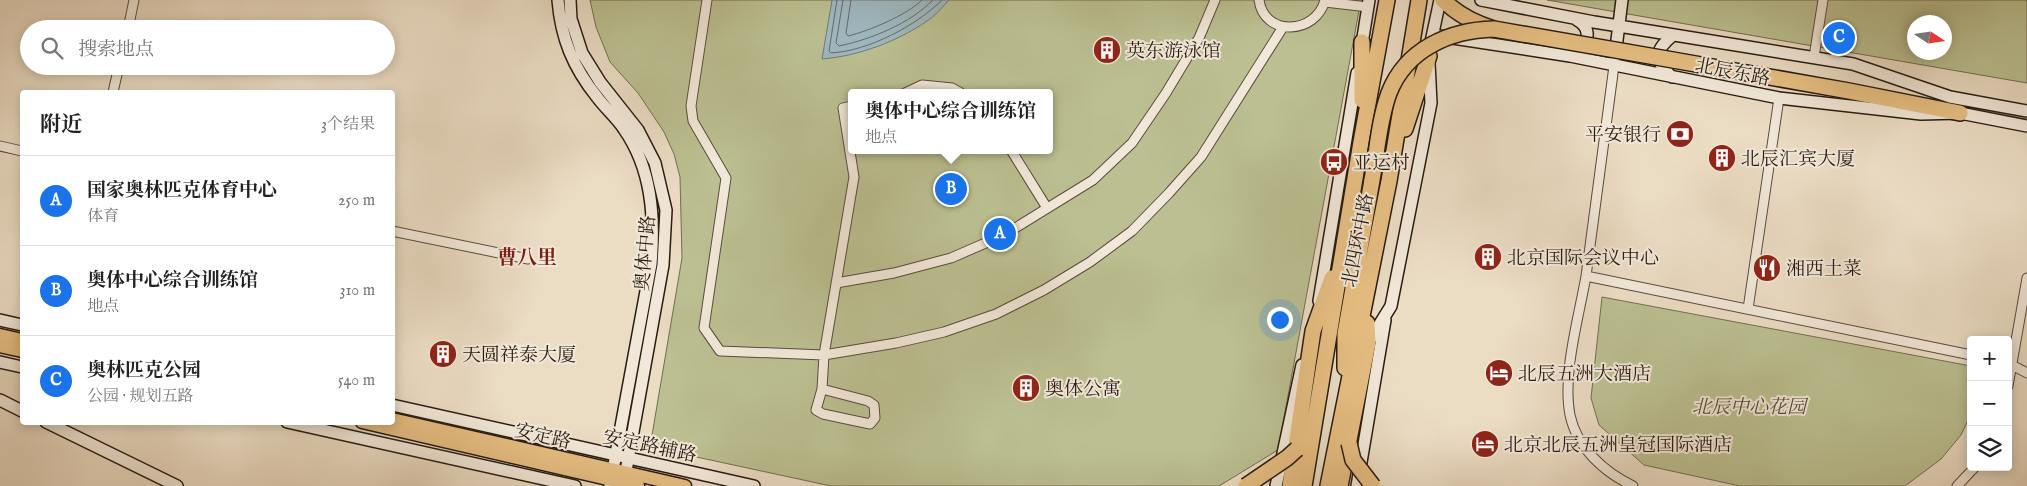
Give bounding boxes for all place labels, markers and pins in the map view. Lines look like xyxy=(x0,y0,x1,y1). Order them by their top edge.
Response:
pin: C xyxy=(1823,19,1855,57)
building icon: 英东游泳馆 xyxy=(1092,35,1122,65)
place label: 英东游泳馆 xyxy=(1126,40,1221,64)
bank icon: 平安银行 xyxy=(1665,119,1695,149)
place label: 平安银行 xyxy=(1585,124,1661,148)
building icon: 北辰汇宾大厦 xyxy=(1707,143,1737,173)
bus stop icon: 亚运村 xyxy=(1319,147,1349,177)
place label: 北辰汇宾大厦 xyxy=(1741,148,1855,172)
place label: 亚运村 xyxy=(1353,152,1410,176)
pin: B xyxy=(935,170,967,208)
pin: A xyxy=(984,215,1016,253)
building icon: 北京国际会议中心 xyxy=(1473,242,1503,272)
place label: 北京国际会议中心 xyxy=(1507,247,1659,271)
restaurant icon: 湘西土菜 xyxy=(1752,253,1782,283)
place label: 湘西土菜 xyxy=(1786,258,1862,282)
building icon: 天圆祥泰大厦 xyxy=(428,339,458,369)
place label: 天圆祥泰大厦 xyxy=(462,344,576,368)
hotel icon: 北辰五洲大酒店 xyxy=(1484,358,1514,388)
place label: 北辰五洲大酒店 xyxy=(1518,363,1651,387)
building icon: 奥体公寓 xyxy=(1011,373,1041,403)
place label: 奥体公寓 xyxy=(1045,378,1121,402)
hotel icon: 北京北辰五洲皇冠国际酒店 xyxy=(1470,429,1500,459)
place label: 北京北辰五洲皇冠国际酒店 xyxy=(1504,434,1732,458)

